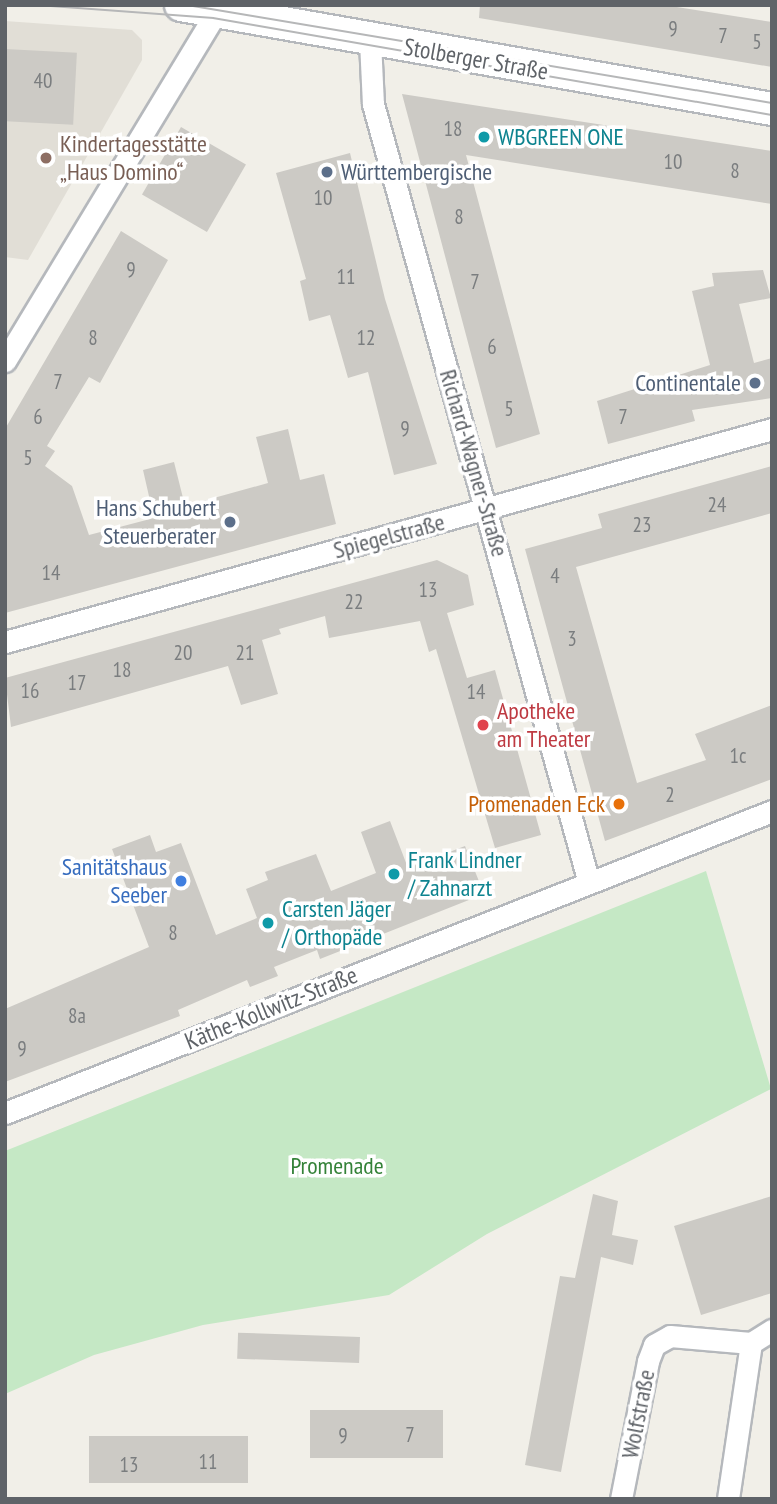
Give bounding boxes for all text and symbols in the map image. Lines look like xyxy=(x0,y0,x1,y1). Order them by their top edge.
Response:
house number: 9 xyxy=(668,16,678,42)
house number: 7 xyxy=(718,23,728,49)
house number: 5 xyxy=(752,29,762,55)
street label: Stolberger Straße xyxy=(402,32,550,86)
house number: 40 xyxy=(34,68,52,94)
house number: 18 xyxy=(444,116,462,142)
place label: WBGREEN ONE xyxy=(498,123,624,151)
marker: WBGREEN ONE xyxy=(476,129,492,145)
place label: Kindertagesstätte „Haus Domino“ xyxy=(60,130,207,186)
house number: 10 xyxy=(664,149,682,175)
marker: Kindertagesstätte „Haus Domino“ xyxy=(38,150,54,166)
place label: Württembergische xyxy=(341,158,492,186)
house number: 8 xyxy=(730,158,740,184)
marker: Württembergische xyxy=(319,164,335,180)
house number: 10 xyxy=(314,185,332,211)
house number: 8 xyxy=(454,204,464,230)
house number: 9 xyxy=(126,257,136,283)
house number: 11 xyxy=(337,264,355,290)
house number: 7 xyxy=(470,269,480,295)
house number: 8 xyxy=(88,325,98,351)
house number: 12 xyxy=(357,325,375,351)
house number: 6 xyxy=(487,334,497,360)
street label: Richard-Wagner-Straße xyxy=(434,366,514,560)
house number: 7 xyxy=(53,369,63,395)
place label: Continentale xyxy=(635,369,741,397)
marker: Continentale xyxy=(747,375,763,391)
house number: 5 xyxy=(504,396,514,422)
house number: 6 xyxy=(33,404,43,430)
house number: 7 xyxy=(618,404,628,430)
house number: 9 xyxy=(400,416,410,442)
house number: 5 xyxy=(23,445,33,471)
house number: 24 xyxy=(708,492,726,518)
place label: Hans Schubert Steuerberater xyxy=(96,494,216,550)
street label: Spiegelstraße xyxy=(330,507,448,565)
house number: 23 xyxy=(633,512,651,538)
marker: Hans Schubert Steuerberater xyxy=(222,514,238,530)
house number: 14 xyxy=(42,560,60,586)
house number: 4 xyxy=(550,563,560,589)
house number: 13 xyxy=(419,577,437,603)
house number: 22 xyxy=(345,589,363,615)
house number: 3 xyxy=(567,626,577,652)
house number: 20 xyxy=(174,640,192,666)
house number: 21 xyxy=(236,640,254,666)
house number: 18 xyxy=(113,657,131,683)
house number: 17 xyxy=(68,670,86,696)
house number: 16 xyxy=(21,678,39,704)
house number: 14 xyxy=(467,679,485,705)
place label: Apotheke am Theater xyxy=(497,697,591,753)
marker: Apotheke am Theater xyxy=(475,717,491,733)
house number: 1c xyxy=(730,743,746,769)
house number: 2 xyxy=(665,782,675,808)
place label: Promenaden Eck xyxy=(468,790,605,818)
marker: Promenaden Eck xyxy=(611,796,627,812)
place label: Frank Lindner / Zahnarzt xyxy=(408,846,522,902)
place label: Sanitätshaus Seeber xyxy=(62,853,167,909)
marker: Frank Lindner / Zahnarzt xyxy=(386,866,402,882)
marker: Sanitätshaus Seeber xyxy=(173,873,189,889)
place label: Carsten Jäger / Orthopäde xyxy=(282,895,391,951)
marker: Carsten Jäger / Orthopäde xyxy=(260,915,276,931)
house number: 8 xyxy=(168,920,178,946)
street label: Käthe-Kollwitz-Straße xyxy=(181,960,361,1056)
house number: 8a xyxy=(68,1003,86,1029)
house number: 9 xyxy=(17,1036,27,1062)
park label: Promenade xyxy=(290,1152,384,1180)
street label: Wolfstraße xyxy=(615,1367,661,1461)
house number: 7 xyxy=(405,1422,415,1448)
house number: 9 xyxy=(338,1423,348,1449)
house number: 11 xyxy=(199,1449,217,1475)
house number: 13 xyxy=(120,1452,138,1478)

